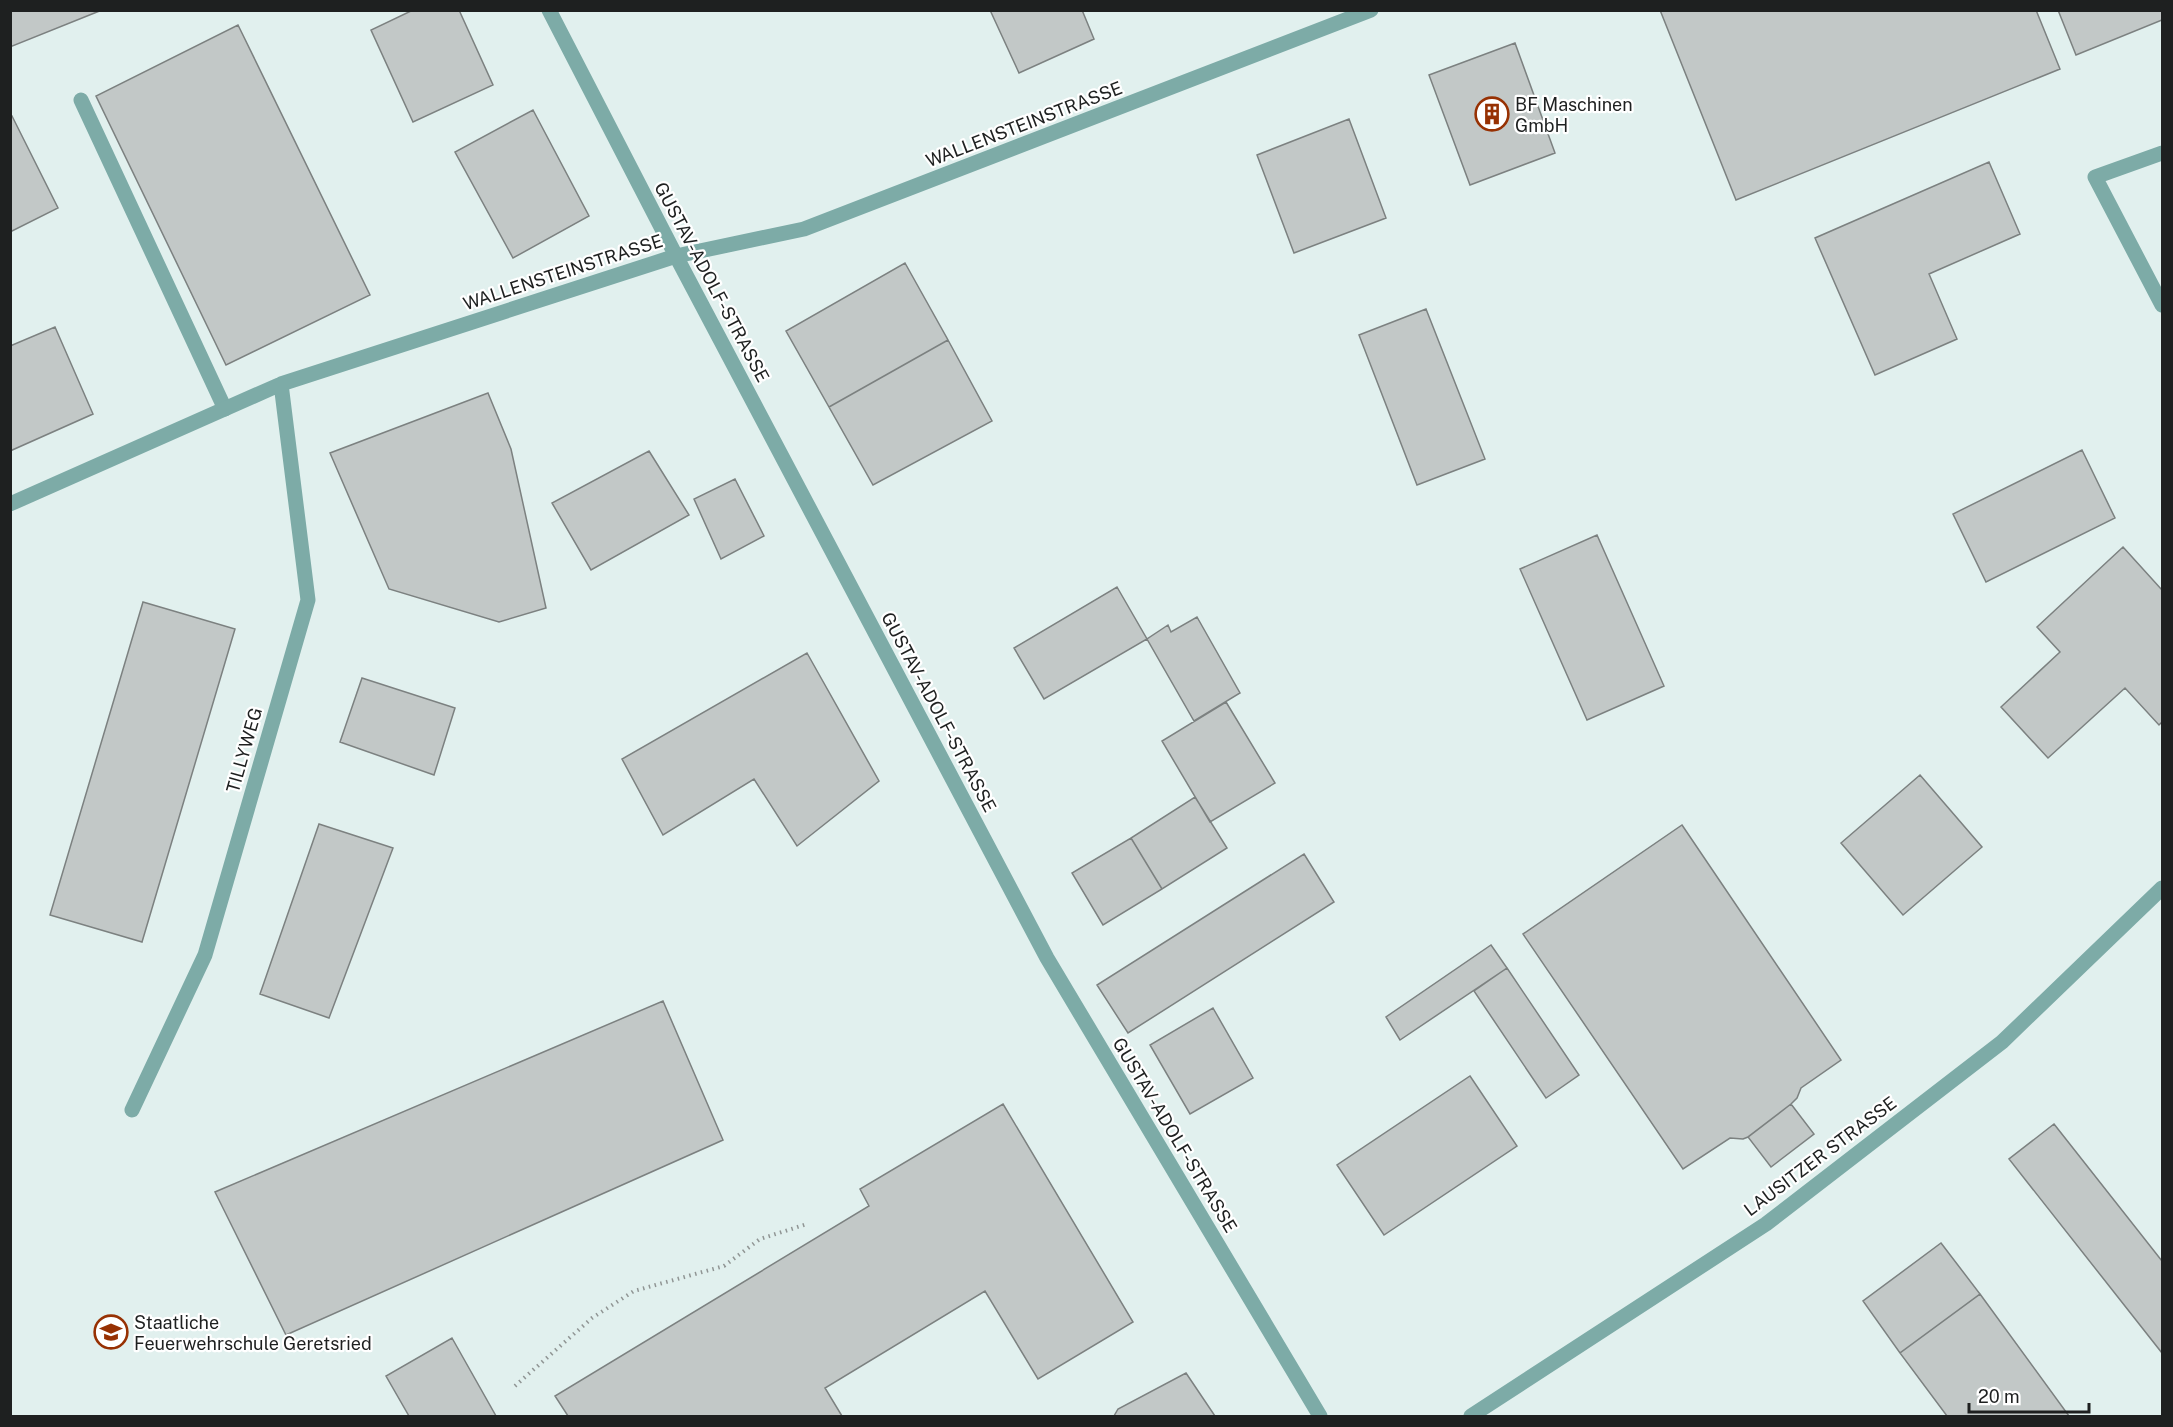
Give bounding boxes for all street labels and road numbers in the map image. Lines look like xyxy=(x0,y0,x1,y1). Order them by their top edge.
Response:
street label: WALLENSTEINSTRASSE xyxy=(923,77,1125,171)
street label: GUSTAV-ADOLF-STRASSE xyxy=(650,178,774,386)
street label: WALLENSTEINSTRASSE xyxy=(461,230,665,314)
street label: GUSTAV-ADOLF-STRASSE xyxy=(877,608,1001,816)
street label: TILLYWEG xyxy=(222,705,266,795)
street label: GUSTAV-ADOLF-STRASSE xyxy=(1108,1034,1242,1236)
street label: LAUSITZER STRASSE xyxy=(1740,1092,1900,1220)

